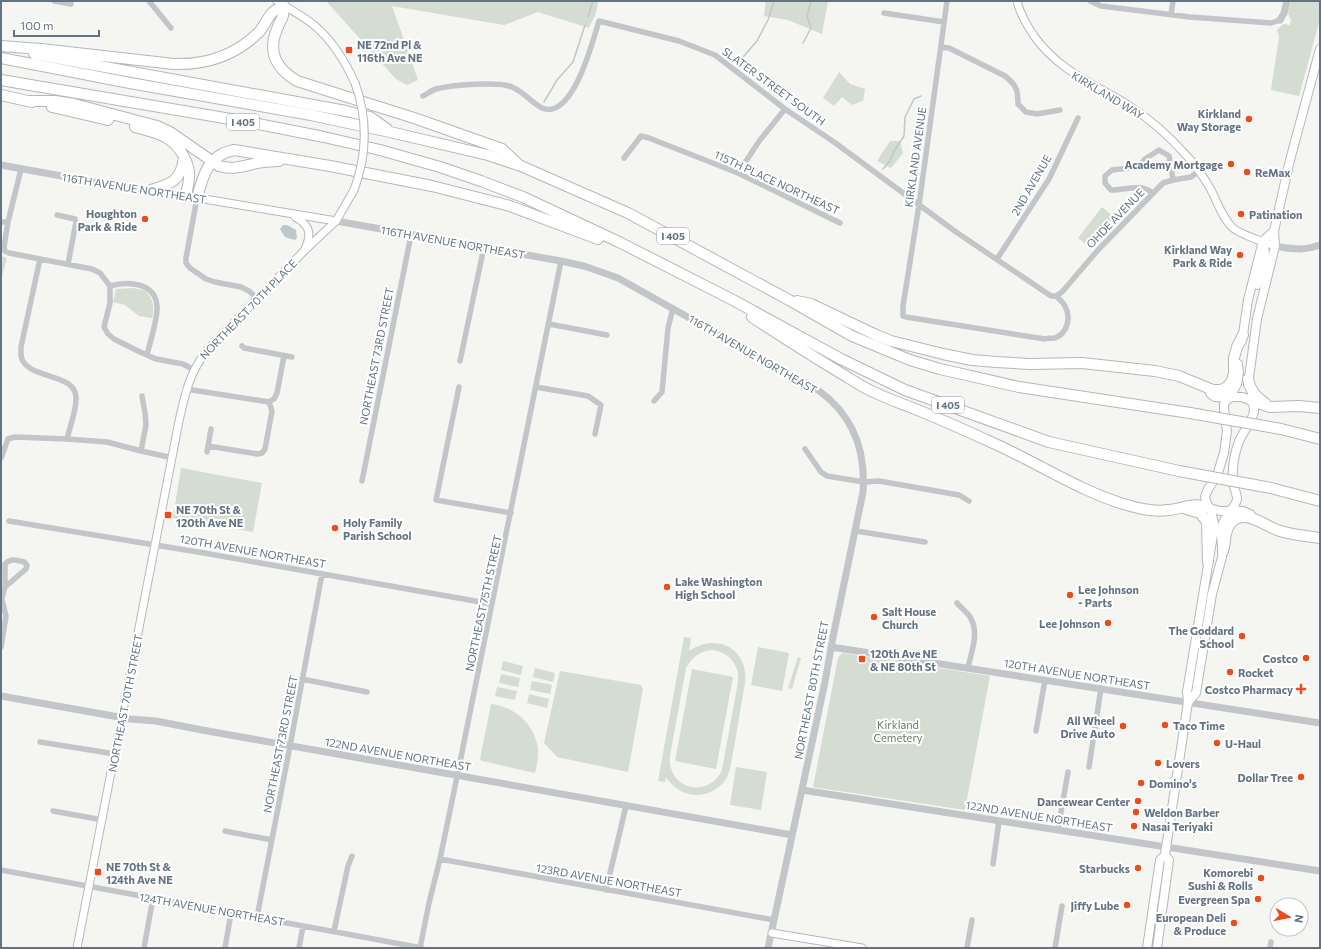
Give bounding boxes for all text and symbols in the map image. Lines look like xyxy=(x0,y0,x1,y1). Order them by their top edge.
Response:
scale bar xyxy=(14,12,99,38)
text: 100 m xyxy=(20,18,54,32)
place label: NE 72nd Pl & 116th Ave NE xyxy=(357,38,423,64)
street label: SLATER STREET SOUTH xyxy=(720,44,828,128)
marker: NE 72nd Pl & 116th Ave NE xyxy=(344,45,354,55)
street label: KIRKLAND WAY xyxy=(1070,68,1146,122)
street label: KIRKLAND AVENUE xyxy=(902,106,928,208)
place label: Kirkland Way Storage xyxy=(1177,107,1241,133)
road number: I 405 xyxy=(227,114,259,130)
marker: Kirkland Way Storage xyxy=(1244,114,1254,124)
street label: 115TH PLACE NORTHEAST xyxy=(712,147,842,217)
street label: 2ND AVENUE xyxy=(1008,152,1054,218)
place label: Academy Mortgage xyxy=(1125,158,1223,171)
marker: Academy Mortgage xyxy=(1226,159,1236,169)
place label: ReMax xyxy=(1255,166,1291,179)
marker: ReMax xyxy=(1242,167,1252,177)
street label: 116TH AVENUE NORTHEAST xyxy=(61,170,207,206)
street label: OHDE AVENUE xyxy=(1083,186,1147,250)
place label: Houghton Park & Ride xyxy=(78,207,137,233)
place label: Patination xyxy=(1249,208,1302,221)
marker: Patination xyxy=(1236,209,1246,219)
marker: Houghton Park & Ride xyxy=(140,214,150,224)
street label: 116TH AVENUE NORTHEAST xyxy=(380,223,526,261)
road number: I 405 xyxy=(657,228,689,244)
place label: Kirkland Way Park & Ride xyxy=(1164,243,1232,269)
marker: Kirkland Way Park & Ride xyxy=(1235,250,1245,260)
street label: NORTHEAST 70TH PLACE xyxy=(197,256,299,362)
street label: NORTHEAST 73RD STREET xyxy=(356,286,396,426)
street label: 116TH AVENUE NORTHEAST xyxy=(686,312,820,396)
road number: I 405 xyxy=(932,397,964,413)
place label: NE 70th St & 120th Ave NE xyxy=(176,503,244,529)
marker: NE 70th St & 120th Ave NE xyxy=(163,510,173,520)
place label: Holy Family Parish School xyxy=(343,516,412,542)
marker: Holy Family Parish School xyxy=(330,523,340,533)
street label: 120TH AVENUE NORTHEAST xyxy=(179,532,327,570)
street label: NORTHEAST 75TH STREET xyxy=(462,533,504,673)
place label: Lake Washington High School xyxy=(675,575,762,601)
marker: Lake Washington High School xyxy=(662,582,672,592)
place label: Lee Johnson - Parts xyxy=(1078,583,1139,609)
marker: Lee Johnson - Parts xyxy=(1065,590,1075,600)
place label: Salt House Church xyxy=(882,605,936,631)
marker: Salt House Church xyxy=(869,612,879,622)
place label: Lee Johnson xyxy=(1039,617,1100,631)
marker: Lee Johnson xyxy=(1103,618,1113,628)
street label: NORTHEAST 80TH STREET xyxy=(791,620,831,760)
place label: The Goddard School xyxy=(1169,624,1234,650)
marker: The Goddard School xyxy=(1237,631,1247,641)
street label: NORTHEAST 70TH STREET xyxy=(105,633,145,773)
place label: 120th Ave NE & NE 80th St xyxy=(870,647,938,673)
place label: Costco xyxy=(1262,652,1298,665)
marker: Costco xyxy=(1301,653,1311,663)
marker: 120th Ave NE & NE 80th St xyxy=(857,654,867,664)
street label: 120TH AVENUE NORTHEAST xyxy=(1003,656,1151,692)
place label: Rocket xyxy=(1238,666,1274,679)
marker: Rocket xyxy=(1225,667,1235,677)
street label: NORTHEAST 73RD STREET xyxy=(260,674,300,814)
place label: Costco Pharmacy xyxy=(1205,683,1293,696)
marker: Costco Pharmacy xyxy=(1296,684,1306,694)
place label: All Wheel Drive Auto xyxy=(1060,714,1115,740)
park label: Kirkland Cemetery xyxy=(874,718,923,744)
place label: Taco Time xyxy=(1173,719,1225,732)
marker: Taco Time xyxy=(1160,720,1170,730)
marker: All Wheel Drive Auto xyxy=(1118,721,1128,731)
street label: 122ND AVENUE NORTHEAST xyxy=(324,735,472,773)
place label: U-Haul xyxy=(1225,737,1261,750)
marker: U-Haul xyxy=(1212,738,1222,748)
place label: Lovers xyxy=(1166,757,1200,770)
marker: Lovers xyxy=(1153,758,1163,768)
place label: Dollar Tree xyxy=(1238,771,1293,784)
marker: Dollar Tree xyxy=(1296,772,1306,782)
place label: Domino's xyxy=(1149,777,1197,790)
marker: Domino's xyxy=(1136,778,1146,788)
place label: Dancewear Center xyxy=(1037,795,1130,808)
marker: Dancewear Center xyxy=(1133,796,1143,806)
street label: 122ND AVENUE NORTHEAST xyxy=(965,798,1113,834)
place label: Weldon Barber xyxy=(1144,806,1220,819)
marker: Weldon Barber xyxy=(1131,807,1141,817)
place label: Nasai Teriyaki xyxy=(1142,820,1213,833)
marker: Nasai Teriyaki xyxy=(1129,821,1139,831)
place label: NE 70th St & 124th Ave NE xyxy=(106,860,173,886)
street label: 123RD AVENUE NORTHEAST xyxy=(535,861,683,899)
place label: Starbucks xyxy=(1079,862,1130,875)
marker: Starbucks xyxy=(1133,863,1143,873)
place label: Komorebi Sushi & Rolls xyxy=(1188,866,1253,892)
marker: NE 70th St & 124th Ave NE xyxy=(93,867,103,877)
marker: Komorebi Sushi & Rolls xyxy=(1256,873,1266,883)
street label: 124TH AVENUE NORTHEAST xyxy=(138,890,286,928)
place label: Evergreen Spa xyxy=(1178,893,1250,906)
marker: Evergreen Spa xyxy=(1253,894,1263,904)
north arrow xyxy=(1269,897,1309,937)
place label: Jiffy Lube xyxy=(1071,899,1119,913)
marker: Jiffy Lube xyxy=(1122,900,1132,910)
place label: European Deli & Produce xyxy=(1156,911,1226,937)
text: N xyxy=(1292,914,1306,924)
marker: European Deli & Produce xyxy=(1229,918,1239,928)

